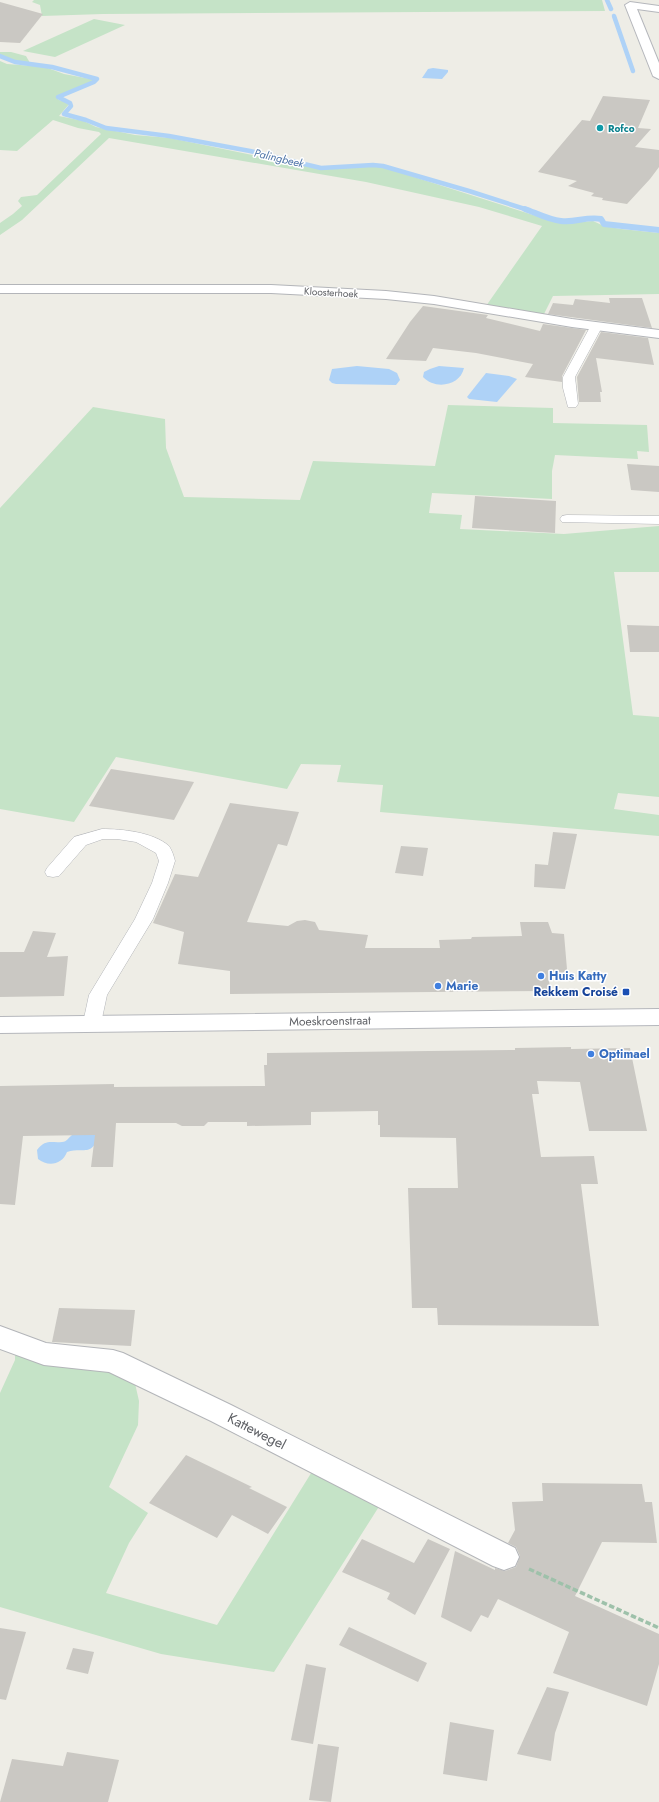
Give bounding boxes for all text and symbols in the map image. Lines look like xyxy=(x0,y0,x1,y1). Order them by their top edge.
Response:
place label: Rofco xyxy=(608,121,635,136)
marker: Rofco xyxy=(595,123,605,133)
water label: Palingbeek xyxy=(253,145,307,172)
street label: Kloosterhoek xyxy=(304,284,359,301)
place label: Huis Katty xyxy=(549,967,607,985)
marker: Huis Katty xyxy=(536,971,546,981)
place label: Marie xyxy=(446,977,478,995)
marker: Marie xyxy=(433,981,443,991)
place label: Rekkem Croisé xyxy=(533,983,618,1001)
marker: Rekkem Croisé xyxy=(621,987,631,997)
street label: Moeskroenstraat xyxy=(289,1011,371,1031)
place label: Optimael xyxy=(599,1045,650,1063)
marker: Optimael xyxy=(586,1049,596,1059)
street label: Kattewegel xyxy=(224,1408,290,1454)

